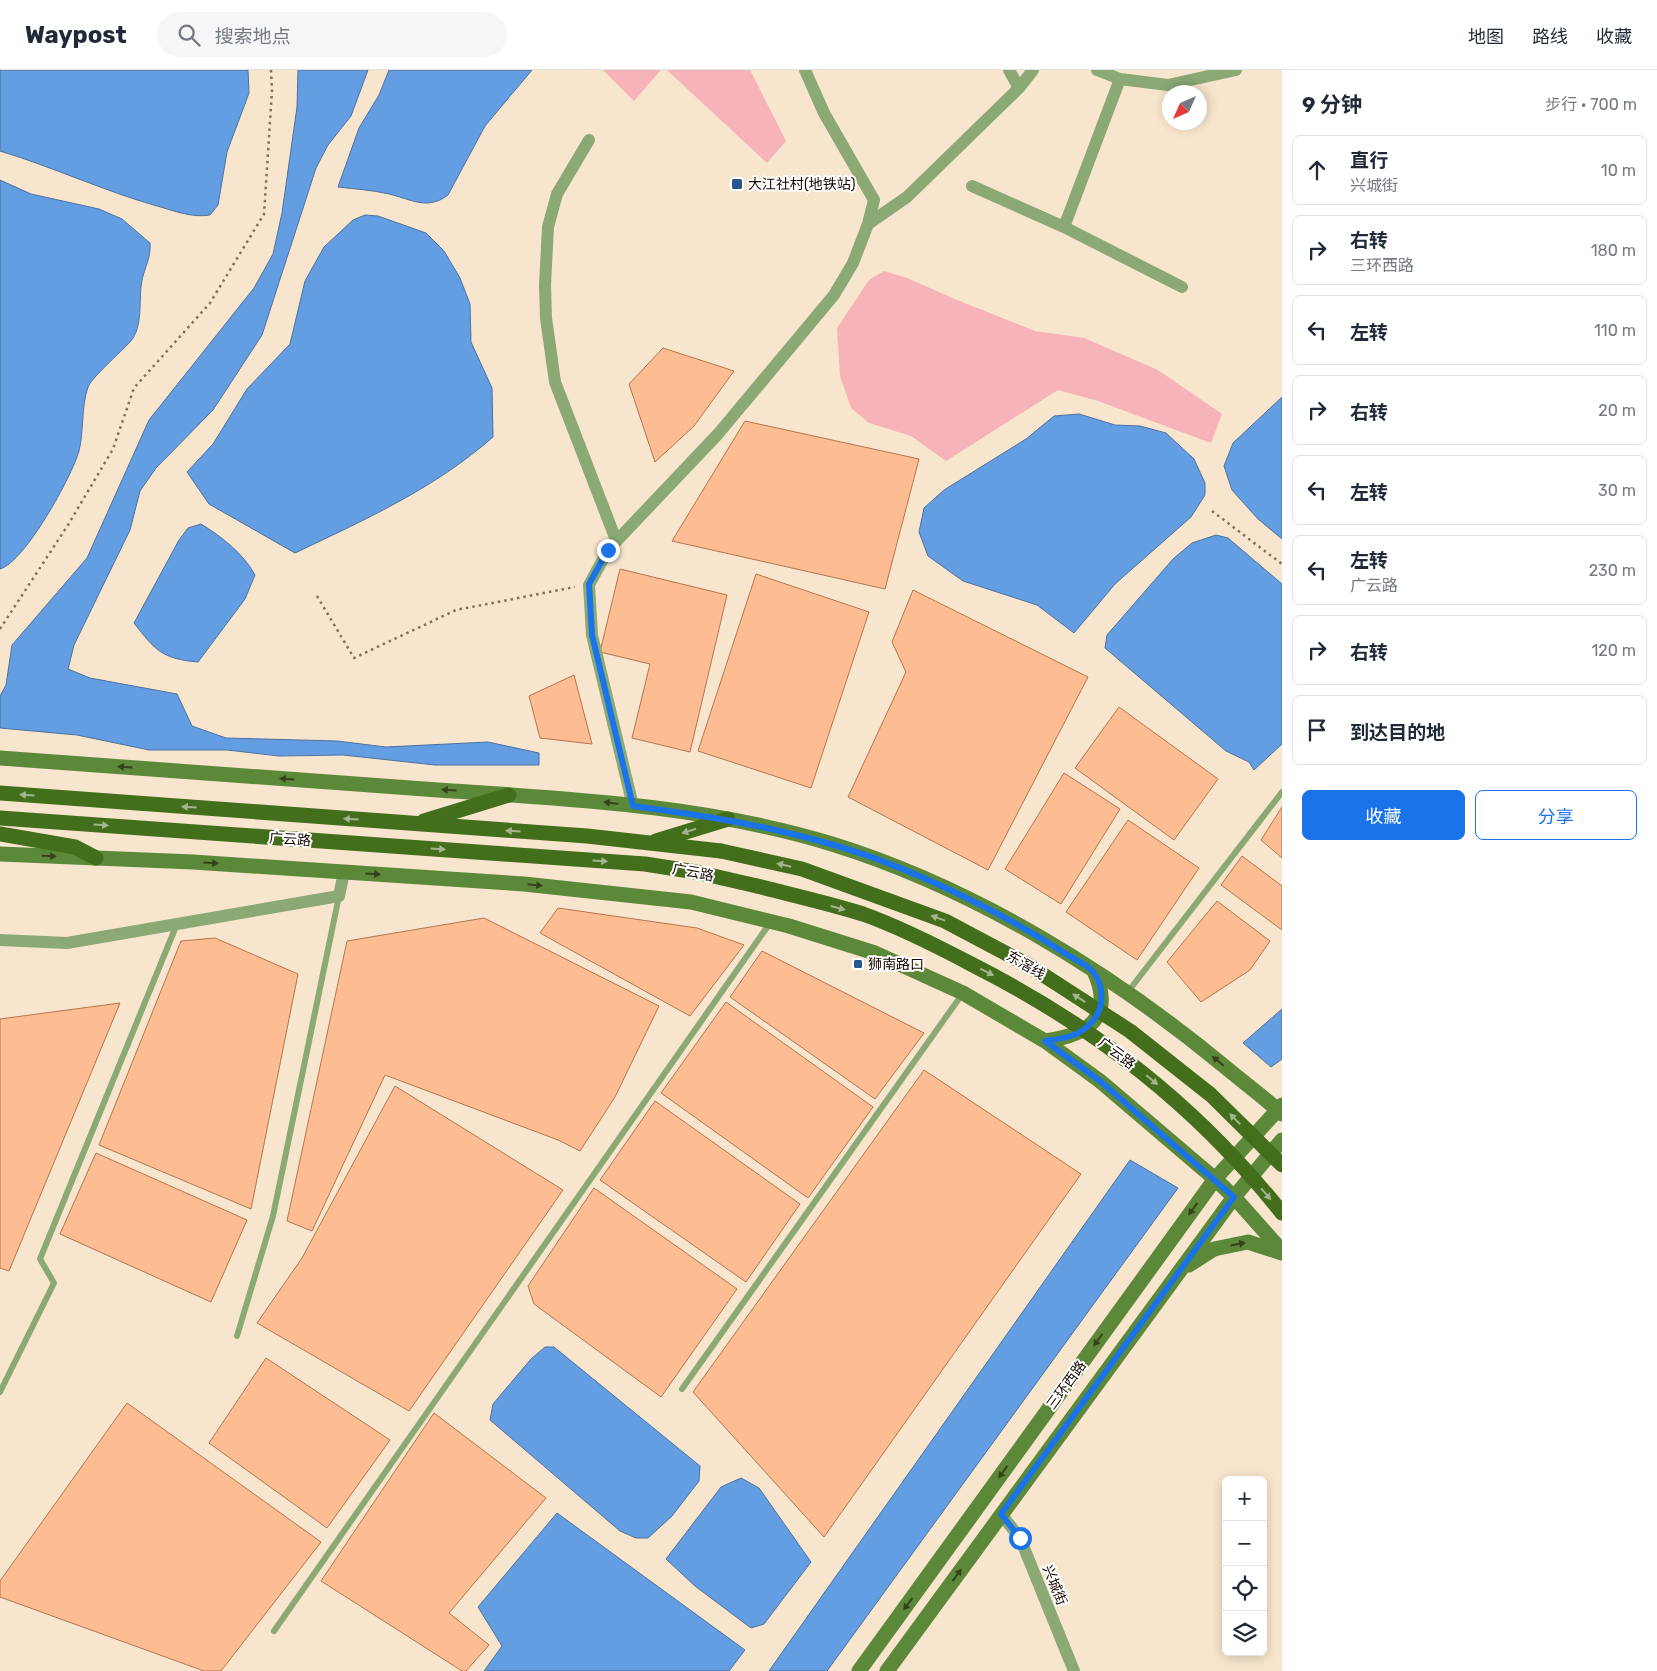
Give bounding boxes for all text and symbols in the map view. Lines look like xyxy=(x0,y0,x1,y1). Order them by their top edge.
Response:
search box xyxy=(157,12,507,57)
text: Waypost xyxy=(25,21,127,49)
icon: search xyxy=(175,21,203,49)
text: 搜索地点 xyxy=(215,25,291,48)
text: 地图 xyxy=(1468,26,1504,48)
text: 路线 xyxy=(1532,26,1568,48)
text: 收藏 xyxy=(1596,26,1632,48)
north arrow xyxy=(1162,85,1207,130)
text: 9 分钟 xyxy=(1302,92,1362,117)
text: 步行 · 700 m xyxy=(1545,95,1637,114)
text: 直行 xyxy=(1350,149,1388,172)
icon: ahead xyxy=(1303,156,1331,184)
text: 10 m xyxy=(1601,161,1636,180)
place label: 大江社村(地铁站) xyxy=(748,176,856,193)
text: 兴城街 xyxy=(1350,176,1398,195)
marker: 大江社村(地铁站) xyxy=(730,177,744,191)
text: 右转 xyxy=(1350,229,1388,252)
icon: right xyxy=(1303,236,1331,264)
text: 180 m xyxy=(1591,241,1636,260)
text: 三环西路 xyxy=(1350,256,1414,275)
icon: left xyxy=(1303,316,1331,344)
text: 左转 xyxy=(1350,321,1388,344)
text: 110 m xyxy=(1594,321,1636,340)
icon: right xyxy=(1303,396,1331,424)
text: 右转 xyxy=(1350,401,1388,424)
text: 20 m xyxy=(1598,401,1636,420)
icon: left xyxy=(1303,476,1331,504)
text: 左转 xyxy=(1350,481,1388,504)
text: 30 m xyxy=(1598,481,1636,500)
route end xyxy=(597,539,620,562)
text: 左转 xyxy=(1350,549,1388,572)
icon: left xyxy=(1303,556,1331,584)
text: 230 m xyxy=(1589,561,1636,580)
text: 广云路 xyxy=(1350,576,1398,595)
icon: right xyxy=(1303,636,1331,664)
text: 右转 xyxy=(1350,641,1388,664)
text: 120 m xyxy=(1591,641,1636,660)
icon: arrive xyxy=(1303,716,1331,744)
text: 到达目的地 xyxy=(1350,721,1445,744)
one-way arrow xyxy=(116,763,132,771)
one-way arrow xyxy=(278,774,294,782)
one-way arrow xyxy=(440,786,456,794)
button: 收藏 xyxy=(1302,790,1465,840)
button: 分享 xyxy=(1475,790,1637,840)
one-way arrow xyxy=(19,791,35,799)
one-way arrow xyxy=(602,799,618,807)
one-way arrow xyxy=(181,803,197,811)
one-way arrow xyxy=(343,815,359,823)
one-way arrow xyxy=(93,821,109,829)
one-way arrow xyxy=(505,826,521,834)
one-way arrow xyxy=(681,827,696,835)
street label: 广云路 xyxy=(268,830,312,849)
one-way arrow xyxy=(430,846,446,854)
one-way arrow xyxy=(41,852,57,860)
one-way arrow xyxy=(592,857,608,865)
one-way arrow xyxy=(203,859,219,867)
street label: 广云路 xyxy=(671,860,715,885)
one-way arrow xyxy=(777,861,792,869)
one-way arrow xyxy=(365,870,381,878)
one-way arrow xyxy=(528,882,544,890)
one-way arrow xyxy=(830,904,845,912)
one-way arrow xyxy=(930,914,945,922)
street label: 东滘线 xyxy=(1003,948,1048,983)
place label: 狮南路口 xyxy=(868,956,924,973)
marker: 狮南路口 xyxy=(852,958,864,970)
one-way arrow xyxy=(979,968,994,976)
one-way arrow xyxy=(1073,993,1086,1003)
street label: 广云路 xyxy=(1095,1034,1139,1073)
one-way arrow xyxy=(1211,1055,1224,1066)
one-way arrow xyxy=(1145,1074,1158,1085)
one-way arrow xyxy=(1229,1113,1241,1125)
one-way arrow xyxy=(1261,1188,1272,1201)
one-way arrow xyxy=(1188,1202,1198,1216)
one-way arrow xyxy=(1231,1240,1246,1248)
one-way arrow xyxy=(1093,1333,1103,1347)
street label: 三环西路 xyxy=(1043,1358,1090,1413)
one-way arrow xyxy=(998,1465,1008,1479)
map controls xyxy=(1222,1476,1267,1656)
button: + xyxy=(1222,1476,1267,1521)
button: − xyxy=(1222,1521,1267,1566)
route start xyxy=(1009,1527,1032,1550)
street label: 兴城街 xyxy=(1039,1563,1070,1608)
button: locate xyxy=(1222,1566,1267,1611)
one-way arrow xyxy=(952,1568,962,1582)
one-way arrow xyxy=(903,1597,913,1611)
button: layers xyxy=(1222,1611,1267,1656)

